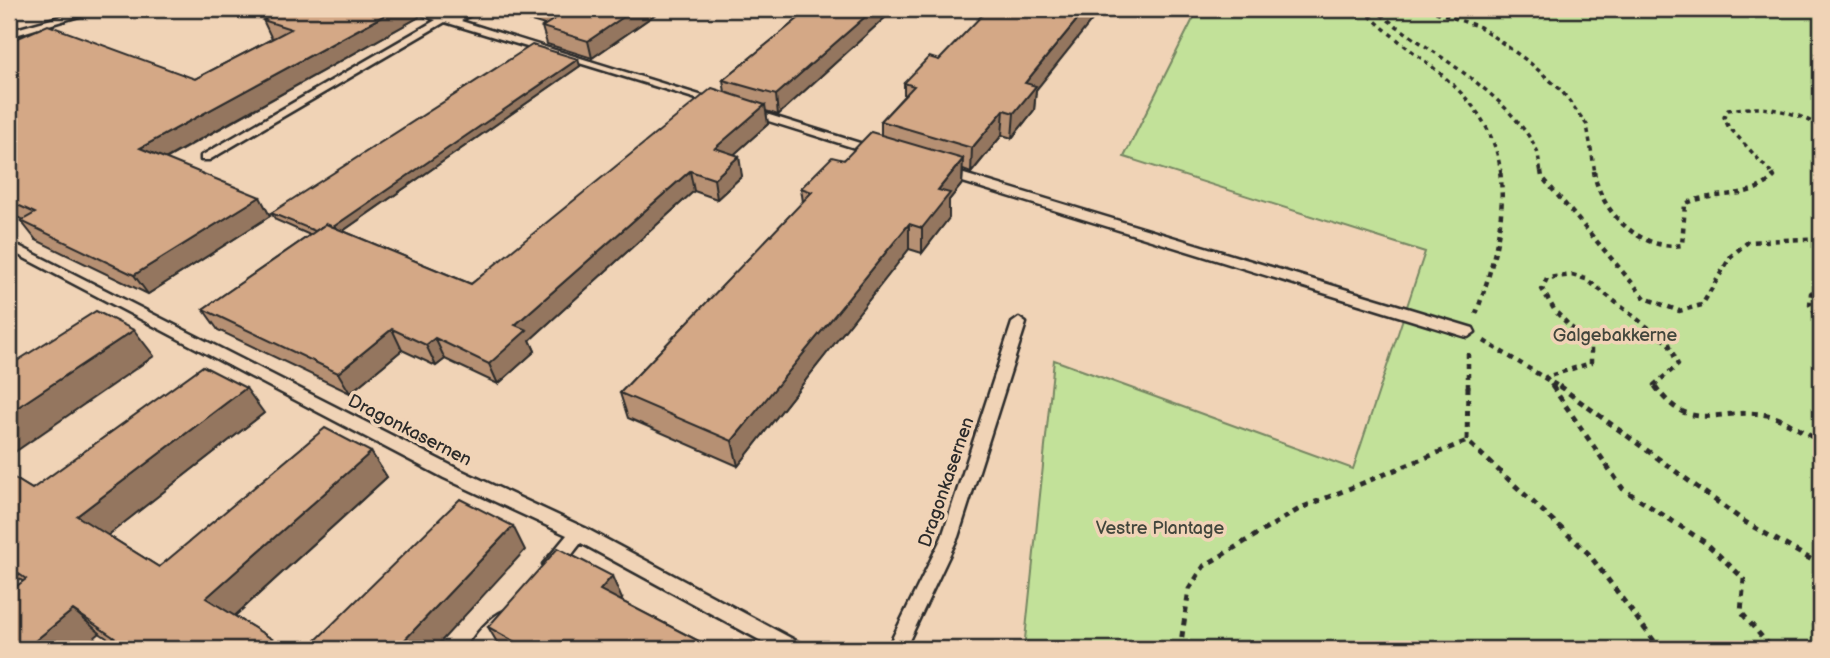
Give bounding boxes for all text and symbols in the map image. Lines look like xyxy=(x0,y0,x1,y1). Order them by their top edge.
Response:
park label: Galgebakkerne xyxy=(1553,325,1677,346)
street label: Dragonkasernen xyxy=(344,390,475,471)
street label: Dragonkasernen xyxy=(914,414,979,550)
park label: Vestre Plantage xyxy=(1096,518,1224,539)

